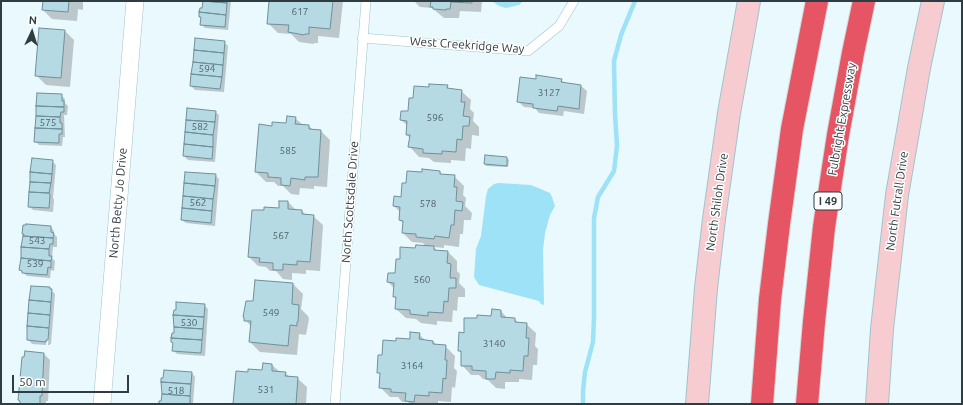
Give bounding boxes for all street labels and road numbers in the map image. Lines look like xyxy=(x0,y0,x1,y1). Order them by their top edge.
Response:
street label: West Creekridge Way xyxy=(409,34,525,56)
street label: Fulbright Expressway xyxy=(825,61,859,177)
street label: North Scottsdale Drive xyxy=(339,141,361,263)
street label: North Betty Jo Drive xyxy=(106,147,130,259)
street label: North Futrall Drive xyxy=(883,150,911,252)
street label: North Shiloh Drive xyxy=(703,152,731,252)
road number: I 49 xyxy=(814,192,842,210)

